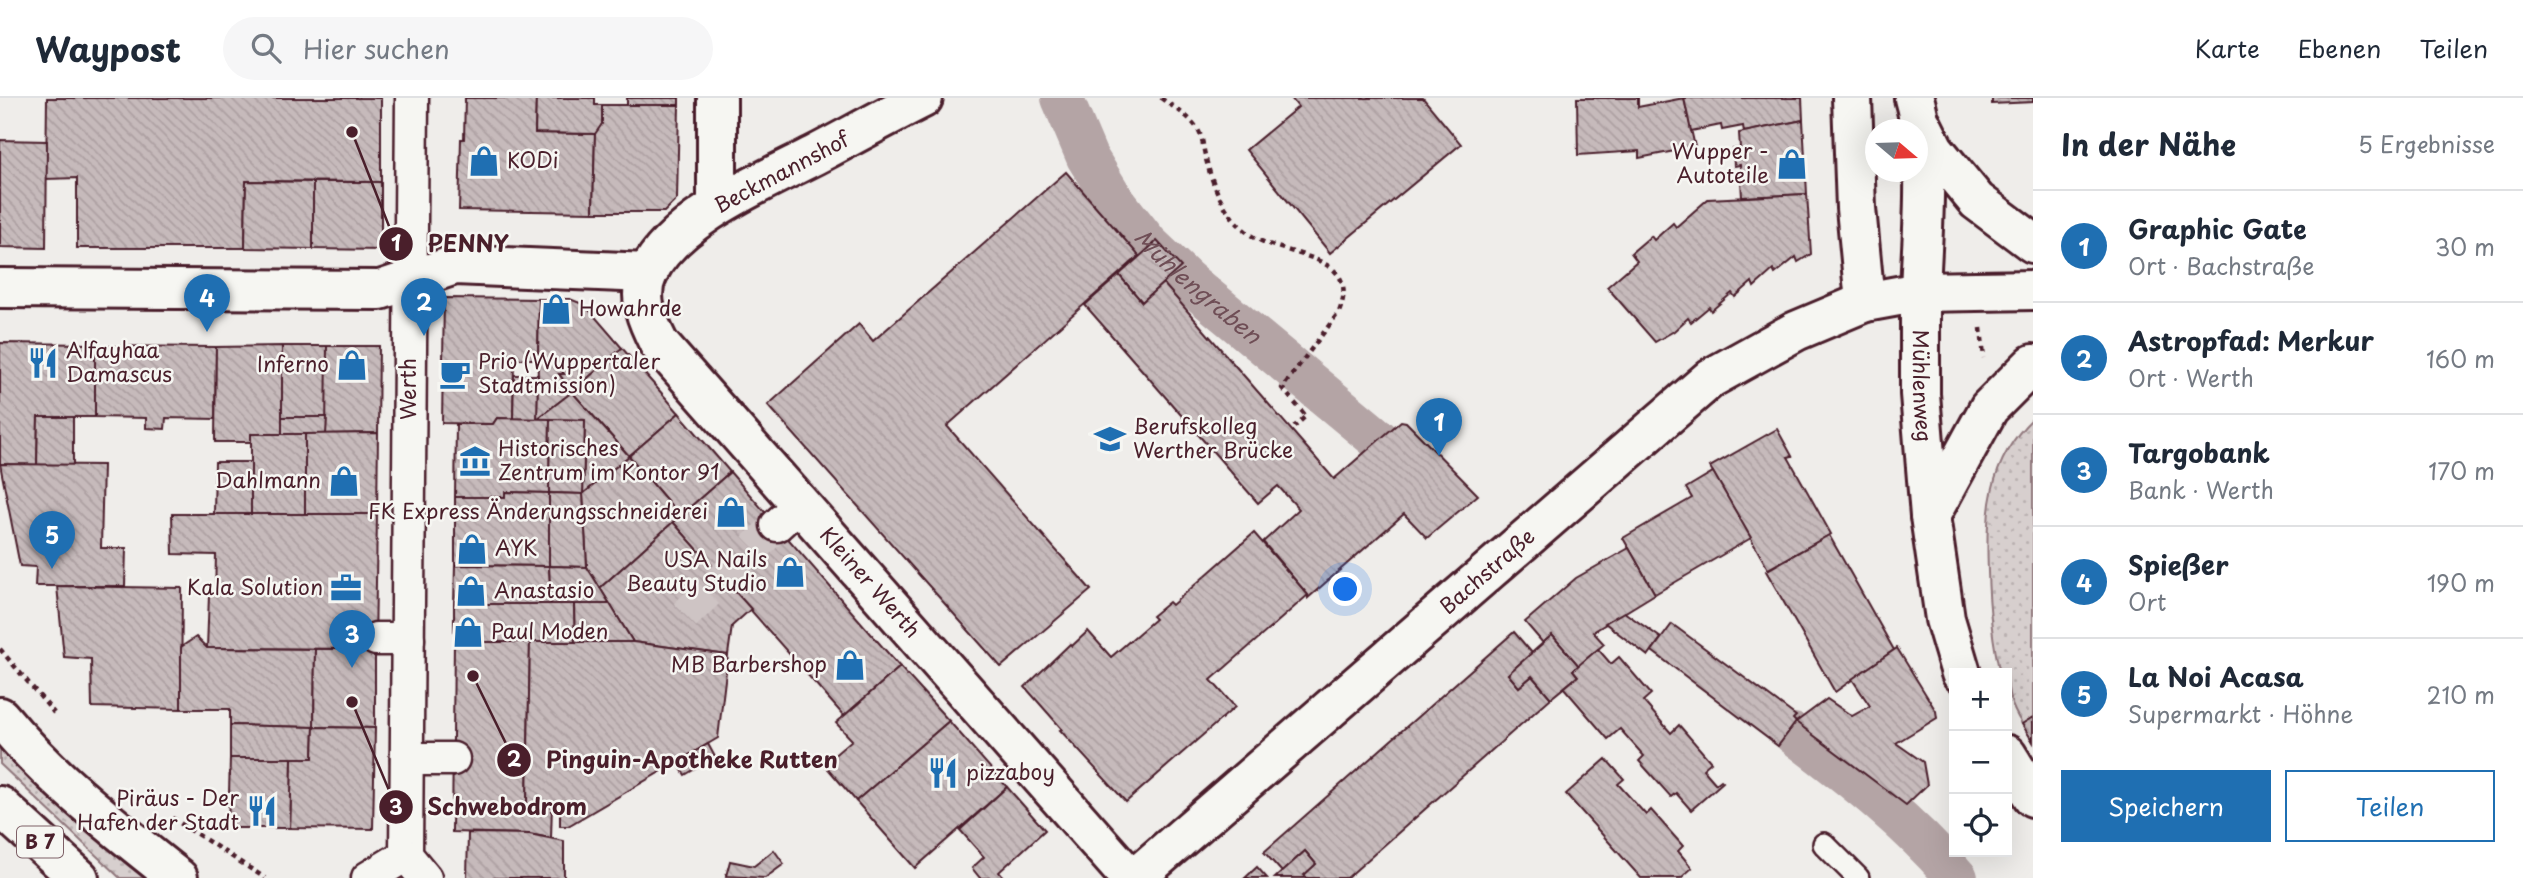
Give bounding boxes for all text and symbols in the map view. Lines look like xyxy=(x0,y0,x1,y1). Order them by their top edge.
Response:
search box xyxy=(223,17,713,80)
text: Waypost xyxy=(35,23,181,73)
icon: search xyxy=(247,29,285,67)
text: Hier suchen xyxy=(303,29,450,68)
text: Karte xyxy=(2195,30,2260,66)
text: Ebenen xyxy=(2298,30,2381,66)
text: Teilen xyxy=(2419,30,2488,66)
north arrow xyxy=(1865,119,1928,182)
street label: Beckmannshof xyxy=(708,121,856,220)
text: In der Nähe xyxy=(2061,121,2236,166)
text: 5 Ergebnisse xyxy=(2358,126,2495,161)
place label: Wupper - Autoteile xyxy=(1672,134,1769,190)
place label: KODi xyxy=(507,143,559,175)
shop icon: KODi xyxy=(467,144,501,178)
shop icon: Wupper - Autoteile xyxy=(1775,147,1809,181)
text: Graphic Gate xyxy=(2128,209,2307,248)
water label: Mühlengraben xyxy=(1127,221,1271,353)
callout: PENNY xyxy=(379,222,523,266)
text: PENNY xyxy=(427,225,509,260)
text: 1 xyxy=(391,226,401,258)
text: 1 xyxy=(2079,229,2090,264)
text: 30 m xyxy=(2434,229,2495,264)
text: Ort · Bachstraße xyxy=(2128,248,2314,283)
pin: 4 xyxy=(184,274,230,332)
pin: 2 xyxy=(401,278,447,336)
place label: Howahrde xyxy=(579,291,682,323)
shop icon: Howahrde xyxy=(539,292,573,326)
text: Astropfad: Merkur xyxy=(2128,321,2374,360)
street label: Mühlenweg xyxy=(1906,330,1942,443)
place label: Alfayhaa Damascus xyxy=(66,333,172,389)
text: 2 xyxy=(2076,341,2092,376)
text: 160 m xyxy=(2426,341,2495,376)
place label: Prio (Wuppertaler Stadtmission) xyxy=(478,344,660,400)
restaurant icon: Alfayhaa Damascus xyxy=(26,346,60,380)
place label: Inferno xyxy=(257,347,329,379)
shop icon: Inferno xyxy=(335,348,369,382)
cafe icon: Prio (Wuppertaler Stadtmission) xyxy=(438,357,472,391)
street label: Werth xyxy=(391,358,423,420)
text: Ort · Werth xyxy=(2128,360,2254,395)
pin: 1 xyxy=(1416,398,1462,456)
place label: Berufskolleg Werther Brücke xyxy=(1133,409,1293,465)
school or university icon: Berufskolleg Werther Brücke xyxy=(1093,422,1127,456)
place label: Historisches Zentrum im Kontor 91 xyxy=(498,431,720,487)
text: Targobank xyxy=(2128,433,2270,472)
museum icon: Historisches Zentrum im Kontor 91 xyxy=(458,444,492,478)
text: 3 xyxy=(2076,453,2092,488)
text: 170 m xyxy=(2428,453,2495,488)
place label: Dahlmann xyxy=(215,463,321,495)
shop icon: Dahlmann xyxy=(327,464,361,498)
text: Bank · Werth xyxy=(2128,472,2274,507)
place label: FK Express Änderungsschneiderei xyxy=(368,494,708,526)
shop icon: FK Express Änderungsschneiderei xyxy=(714,495,748,529)
pin: 5 xyxy=(29,511,75,569)
street label: Kleiner Werth xyxy=(813,519,929,644)
street label: Bachstraße xyxy=(1432,520,1541,621)
place label: AYK xyxy=(495,531,537,563)
shop icon: AYK xyxy=(455,532,489,566)
place label: USA Nails Beauty Studio xyxy=(626,542,767,598)
text: Spießer xyxy=(2128,545,2229,584)
shop icon: USA Nails Beauty Studio xyxy=(773,555,807,589)
text: 4 xyxy=(2076,565,2092,600)
text: 190 m xyxy=(2427,565,2495,600)
place label: Kala Solution xyxy=(187,570,323,602)
office icon: Kala Solution xyxy=(329,571,363,605)
your location xyxy=(1328,572,1362,606)
place label: Anastasio xyxy=(494,573,594,605)
shop icon: Anastasio xyxy=(454,574,488,608)
text: Ort xyxy=(2128,584,2166,619)
pin: 3 xyxy=(329,610,375,668)
place label: Paul Moden xyxy=(491,614,608,646)
shop icon: Paul Moden xyxy=(451,615,485,649)
place label: MB Barbershop xyxy=(671,647,827,679)
shop icon: MB Barbershop xyxy=(833,648,867,682)
text: La Noi Acasa xyxy=(2128,657,2304,696)
map controls xyxy=(1949,668,2012,857)
button: + xyxy=(1949,668,2012,731)
text: 5 xyxy=(2077,677,2091,712)
text: 210 m xyxy=(2427,677,2495,712)
text: Supermarkt · Höhne xyxy=(2128,696,2353,731)
button: − xyxy=(1949,731,2012,794)
callout: Pinguin-Apotheke Rutten xyxy=(496,738,853,782)
text: Pinguin-Apotheke Rutten xyxy=(546,741,838,776)
text: 2 xyxy=(507,742,522,774)
place label: pizzaboy xyxy=(966,755,1055,787)
restaurant icon: pizzaboy xyxy=(926,756,960,790)
button: Speichern xyxy=(2061,770,2271,842)
button: Teilen xyxy=(2285,770,2495,842)
place label: Piräus - Der Hafen der Stadt xyxy=(77,781,239,837)
callout: Schwebodrom xyxy=(378,785,601,829)
text: Schwebodrom xyxy=(427,788,587,823)
text: 3 xyxy=(389,790,403,822)
restaurant icon: Piräus - Der Hafen der Stadt xyxy=(245,794,279,828)
button: locate xyxy=(1949,794,2012,857)
road number: B 7 xyxy=(17,827,63,858)

